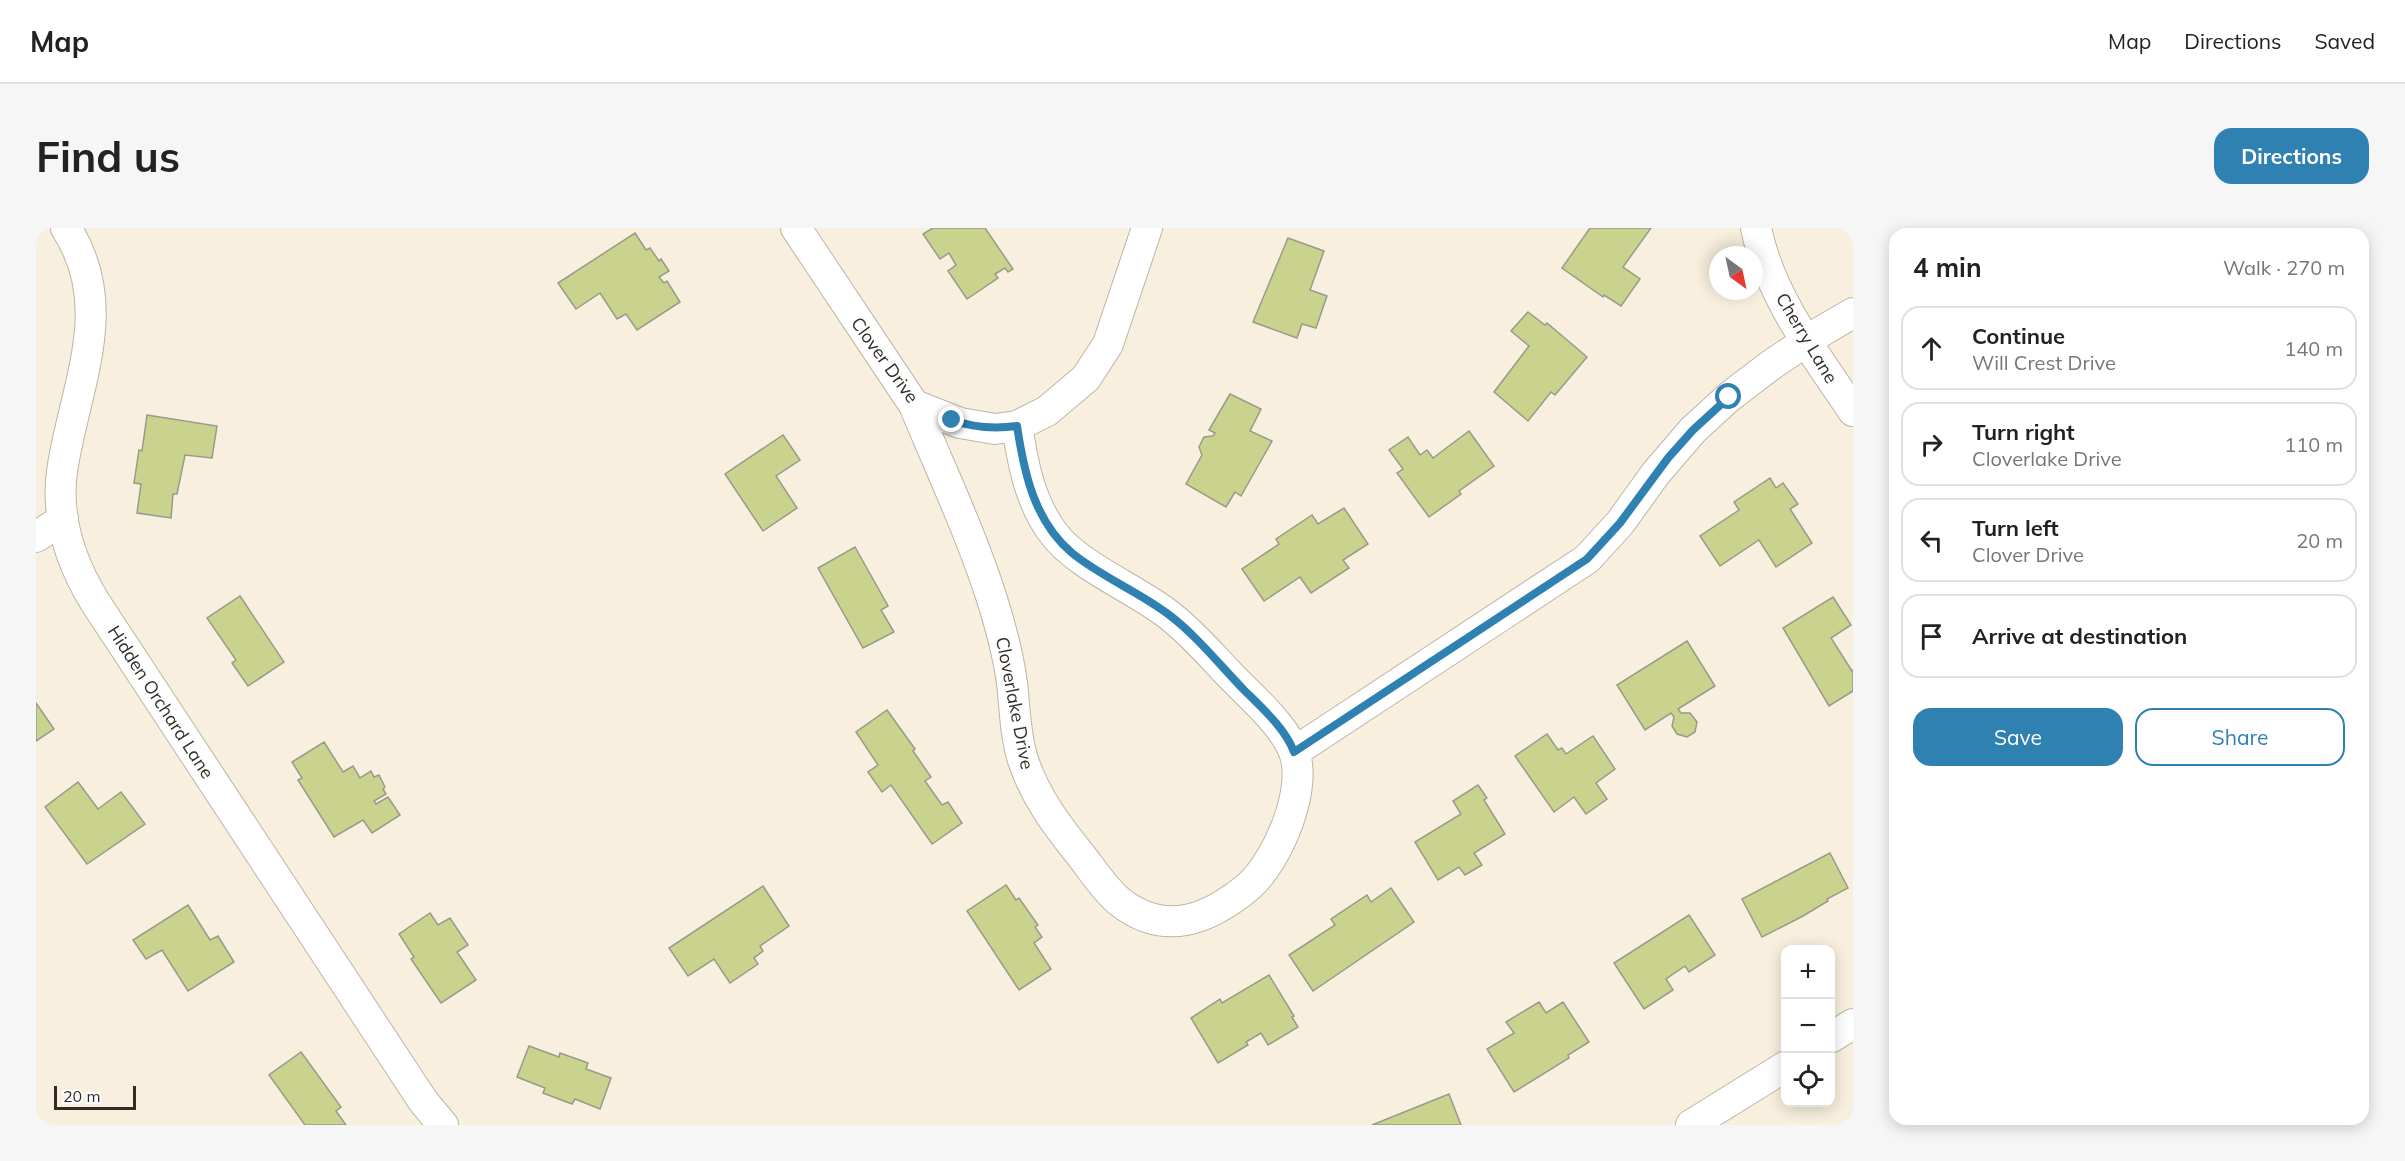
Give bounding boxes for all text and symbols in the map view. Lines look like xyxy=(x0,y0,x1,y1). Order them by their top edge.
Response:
text: Map xyxy=(30,24,89,59)
text: Map xyxy=(2108,28,2151,54)
text: Directions xyxy=(2184,28,2281,54)
text: Saved xyxy=(2314,28,2375,54)
button: Directions xyxy=(2214,128,2369,184)
text: Find us xyxy=(36,130,180,183)
north arrow xyxy=(1709,246,1763,300)
text: 4 min xyxy=(1913,251,1982,284)
text: Walk · 270 m xyxy=(2223,255,2345,280)
street label: Cherry Lane xyxy=(1771,289,1843,387)
street label: Clover Drive xyxy=(846,313,924,407)
text: Continue xyxy=(1972,322,2065,350)
icon: ahead xyxy=(1915,332,1948,365)
text: 140 m xyxy=(2284,336,2343,361)
text: Will Crest Drive xyxy=(1972,350,2116,375)
route start xyxy=(1715,383,1741,409)
route end xyxy=(938,406,964,432)
text: Turn right xyxy=(1972,418,2075,446)
icon: right xyxy=(1915,428,1948,461)
text: 110 m xyxy=(2284,432,2343,457)
text: Cloverlake Drive xyxy=(1972,446,2122,471)
text: Turn left xyxy=(1972,514,2059,542)
icon: left xyxy=(1915,524,1948,557)
text: 20 m xyxy=(2296,528,2343,553)
text: Clover Drive xyxy=(1972,542,2084,567)
icon: arrive xyxy=(1915,620,1948,653)
street label: Hidden Orchard Lane xyxy=(103,621,219,783)
text: Arrive at destination xyxy=(1972,622,2187,650)
street label: Cloverlake Drive xyxy=(991,635,1039,771)
button: Save xyxy=(1913,708,2123,766)
button: Share xyxy=(2135,708,2345,766)
map controls xyxy=(1781,945,1835,1107)
button: + xyxy=(1781,945,1835,999)
button: − xyxy=(1781,999,1835,1053)
button: locate xyxy=(1781,1053,1835,1107)
scale bar xyxy=(54,1083,136,1110)
text: 20 m xyxy=(63,1086,100,1106)

